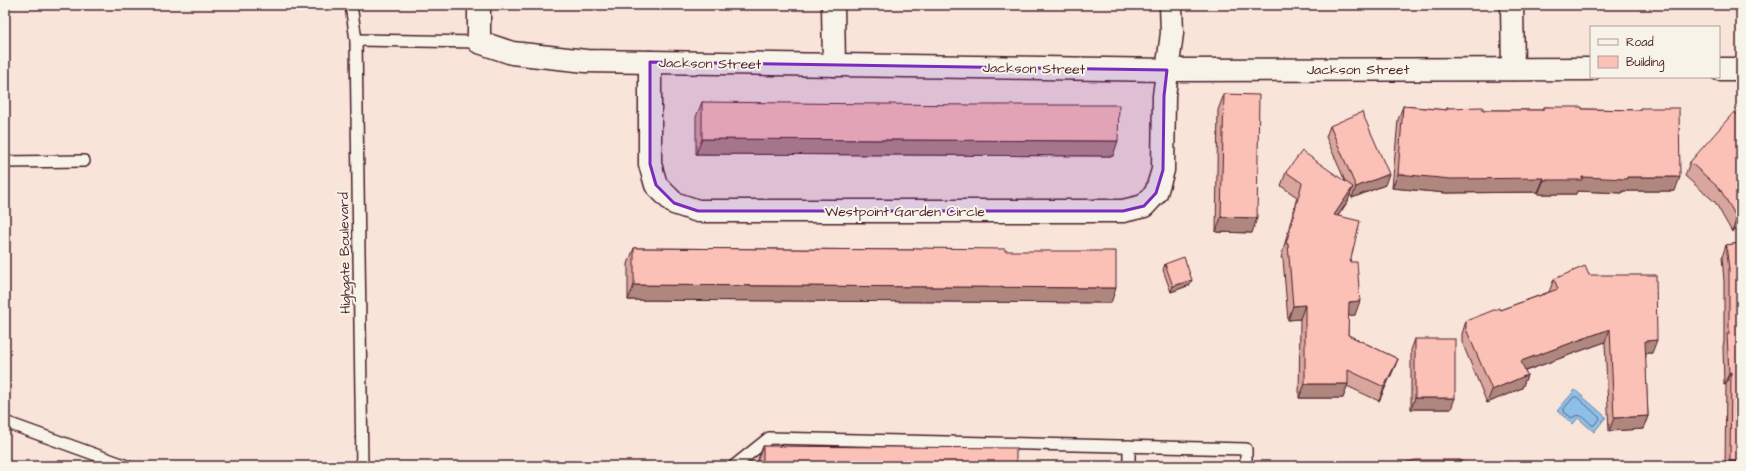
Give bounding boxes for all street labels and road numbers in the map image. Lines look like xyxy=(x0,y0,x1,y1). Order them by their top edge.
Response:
street label: Jackson Street xyxy=(658,53,762,75)
street label: Jackson Street xyxy=(982,58,1086,80)
street label: Jackson Street xyxy=(1307,60,1410,80)
street label: Highgate Boulevard xyxy=(334,192,356,314)
street label: Westpoint Garden Circle xyxy=(825,202,985,222)

